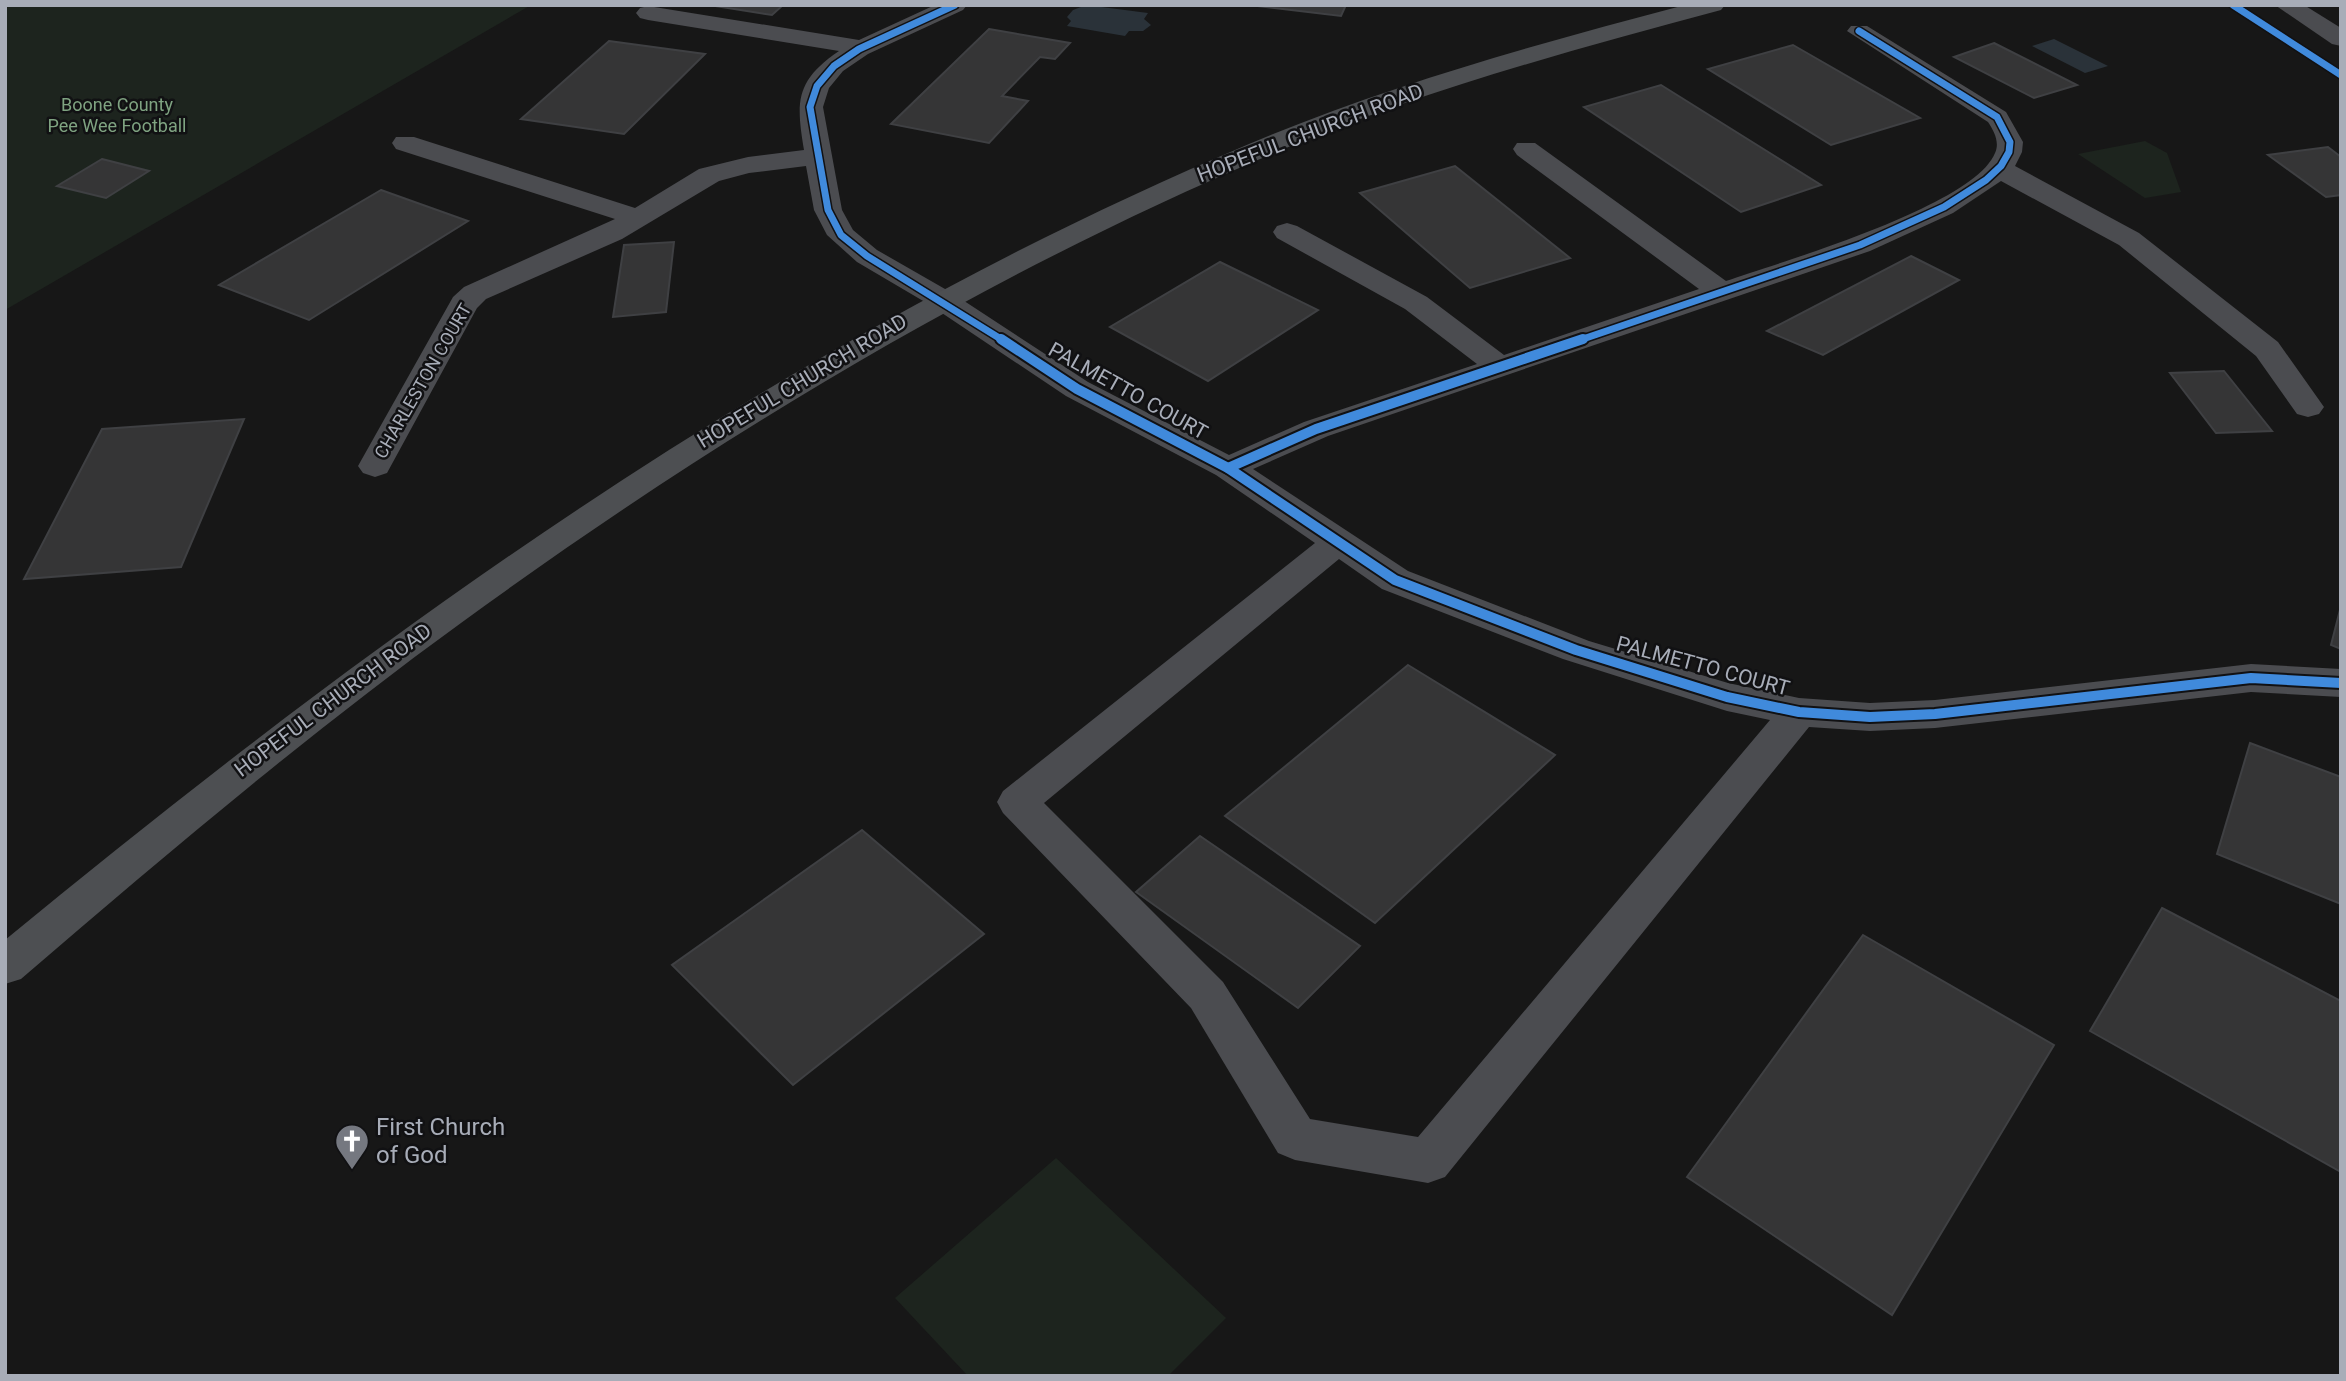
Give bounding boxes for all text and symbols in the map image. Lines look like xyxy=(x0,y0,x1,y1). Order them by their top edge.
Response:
street label: HOPEFUL CHURCH ROAD xyxy=(1194,79,1426,187)
park label: Boone County Pee Wee Football xyxy=(48,94,186,136)
street label: CHARLESTON COURT xyxy=(370,299,476,462)
street label: HOPEFUL CHURCH ROAD xyxy=(693,309,911,453)
street label: PALMETTO COURT xyxy=(1044,337,1212,445)
street label: HOPEFUL CHURCH ROAD xyxy=(230,618,436,782)
street label: PALMETTO COURT xyxy=(1614,631,1793,701)
place label: First Church of God xyxy=(376,1113,505,1169)
church icon: First Church of God xyxy=(333,1122,371,1171)

